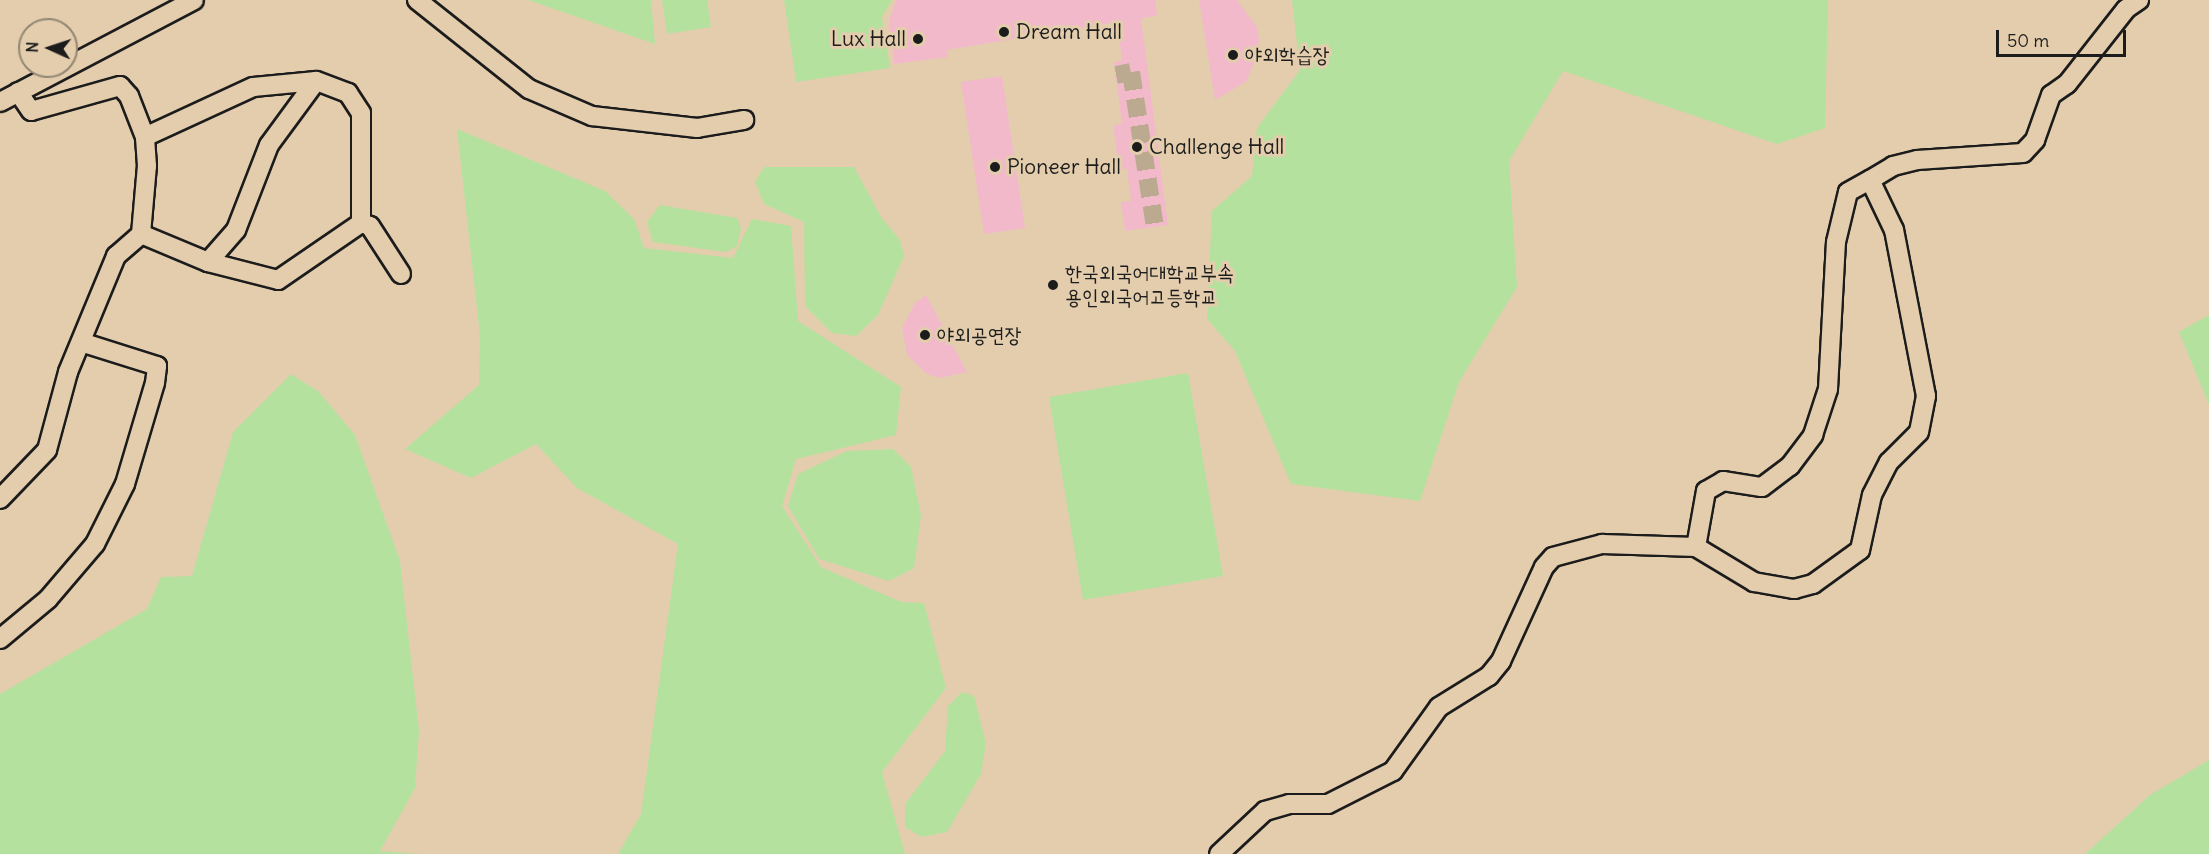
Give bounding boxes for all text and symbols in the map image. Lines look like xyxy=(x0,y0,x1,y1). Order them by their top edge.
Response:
north arrow xyxy=(18,18,78,78)
scale bar xyxy=(1999,18,2130,56)
place label: Dream Hall xyxy=(1016,19,1122,45)
marker: Dream Hall xyxy=(997,25,1011,39)
place label: Lux Hall xyxy=(831,26,906,52)
text: 50 m xyxy=(2007,29,2049,52)
marker: Lux Hall xyxy=(911,32,925,46)
text: N xyxy=(22,41,42,53)
place label: 야외학습장 xyxy=(1245,42,1329,68)
marker: 야외학습장 xyxy=(1226,48,1240,62)
place label: Challenge Hall xyxy=(1149,134,1284,160)
marker: Challenge Hall xyxy=(1130,140,1144,154)
place label: Pioneer Hall xyxy=(1007,154,1121,180)
marker: Pioneer Hall xyxy=(988,160,1002,174)
place label: 한국외국어대학교부속 용인외국어고등학교 xyxy=(1065,260,1234,310)
marker: 한국외국어대학교부속 용인외국어고등학교 xyxy=(1046,278,1060,292)
place label: 야외공연장 xyxy=(937,322,1021,348)
marker: 야외공연장 xyxy=(918,328,932,342)

